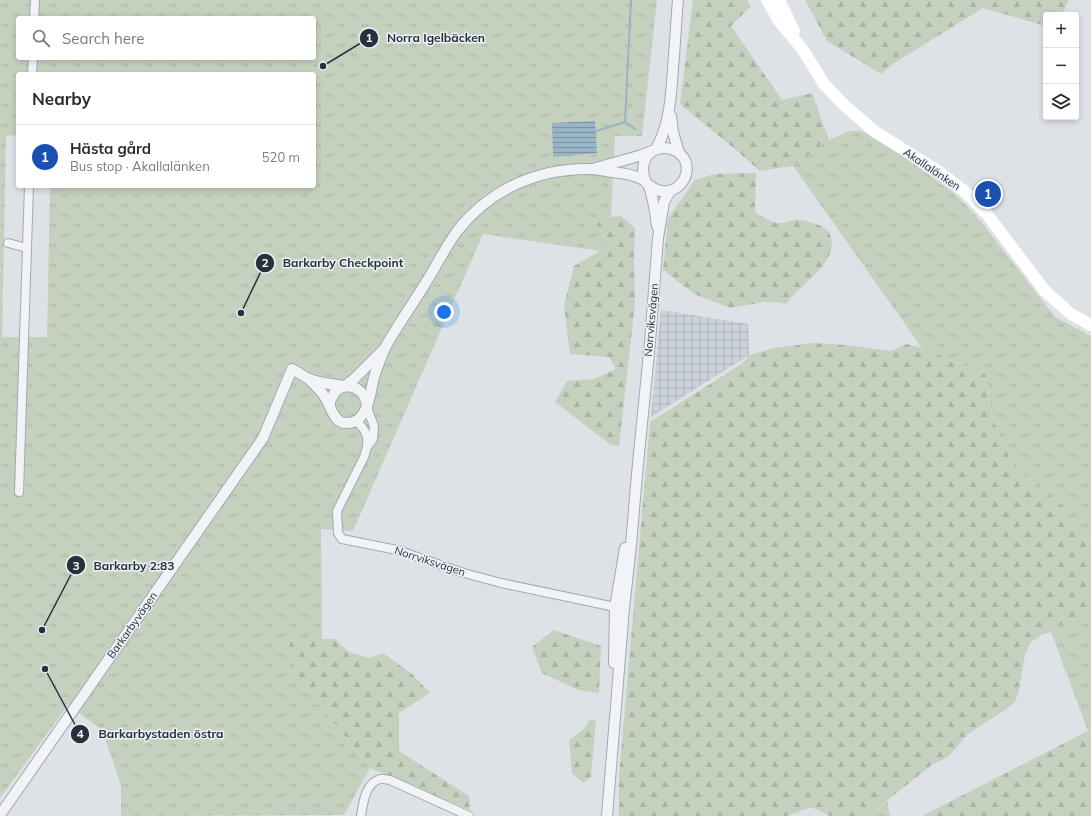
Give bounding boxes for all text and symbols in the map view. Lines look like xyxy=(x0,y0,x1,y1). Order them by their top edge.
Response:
map controls xyxy=(1043,12,1079,120)
button: + xyxy=(1043,12,1079,48)
search box xyxy=(16,16,316,60)
callout: Norra Igelbäcken xyxy=(359,26,493,50)
icon: search xyxy=(30,27,52,49)
text: Search here xyxy=(62,29,144,48)
text: 1 xyxy=(365,30,373,45)
text: Norra Igelbäcken xyxy=(387,30,485,45)
button: − xyxy=(1043,48,1079,84)
button: layers xyxy=(1043,84,1079,120)
text: Nearby xyxy=(32,88,91,109)
text: Hästa gård xyxy=(70,139,151,158)
street label: Akallalänken xyxy=(901,145,963,193)
text: 1 xyxy=(41,149,49,165)
text: 520 m xyxy=(262,149,300,165)
text: Bus stop · Akallalänken xyxy=(70,158,210,174)
pin: 1 xyxy=(975,179,1001,209)
callout: Barkarby Checkpoint xyxy=(255,251,411,275)
text: 2 xyxy=(261,255,269,270)
text: Barkarby Checkpoint xyxy=(283,255,404,270)
street label: Norrviksvägen xyxy=(641,283,661,357)
your location xyxy=(434,302,454,322)
street label: Norrviksvägen xyxy=(393,543,467,579)
callout: Barkarby 2:83 xyxy=(66,553,183,577)
text: 3 xyxy=(72,558,80,573)
text: Barkarby 2:83 xyxy=(94,558,174,573)
street label: Barkarbyvägen xyxy=(104,589,160,661)
callout: Barkarbystaden östra xyxy=(70,722,231,746)
text: 4 xyxy=(76,726,84,741)
text: Barkarbystaden östra xyxy=(98,726,224,741)

